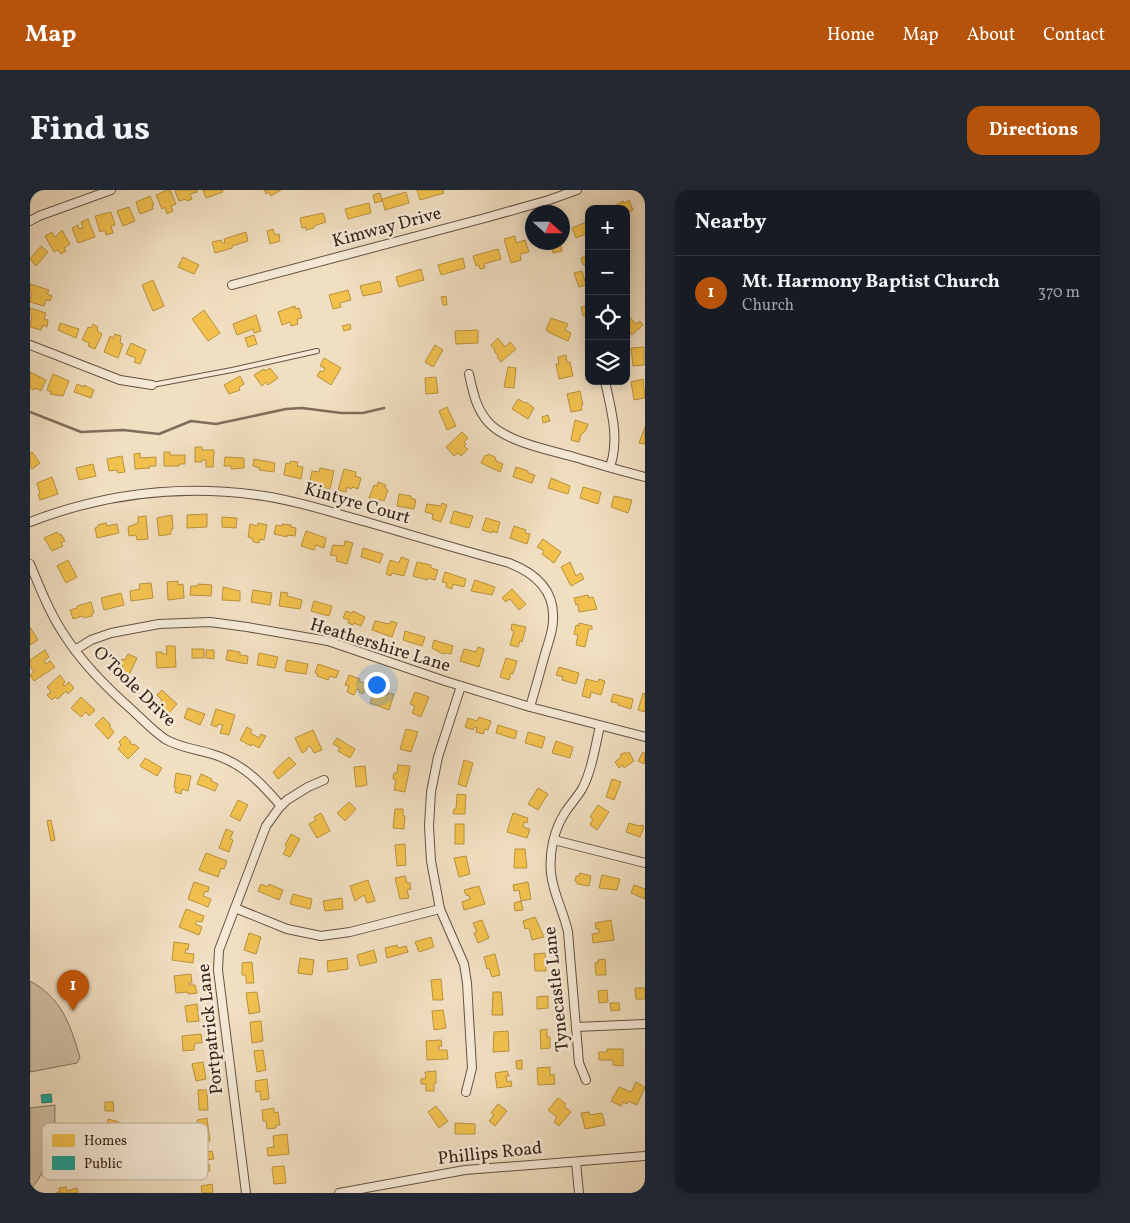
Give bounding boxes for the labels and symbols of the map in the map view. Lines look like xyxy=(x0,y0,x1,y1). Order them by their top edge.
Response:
street label: Kimway Drive xyxy=(330,201,444,255)
north arrow xyxy=(525,205,570,250)
street label: Kintyre Court xyxy=(301,477,413,531)
street label: Heathershire Lane xyxy=(307,613,453,679)
street label: O'Toole Drive xyxy=(87,641,181,733)
your location xyxy=(364,672,390,698)
street label: Tynecastle Lane xyxy=(538,925,576,1053)
street label: Portpatrick Lane xyxy=(192,962,230,1096)
pin: 1 xyxy=(57,970,89,1011)
legend xyxy=(42,1123,208,1180)
text: Homes xyxy=(84,1132,127,1151)
street label: Phillips Road xyxy=(436,1136,544,1172)
text: Public xyxy=(84,1155,122,1174)

